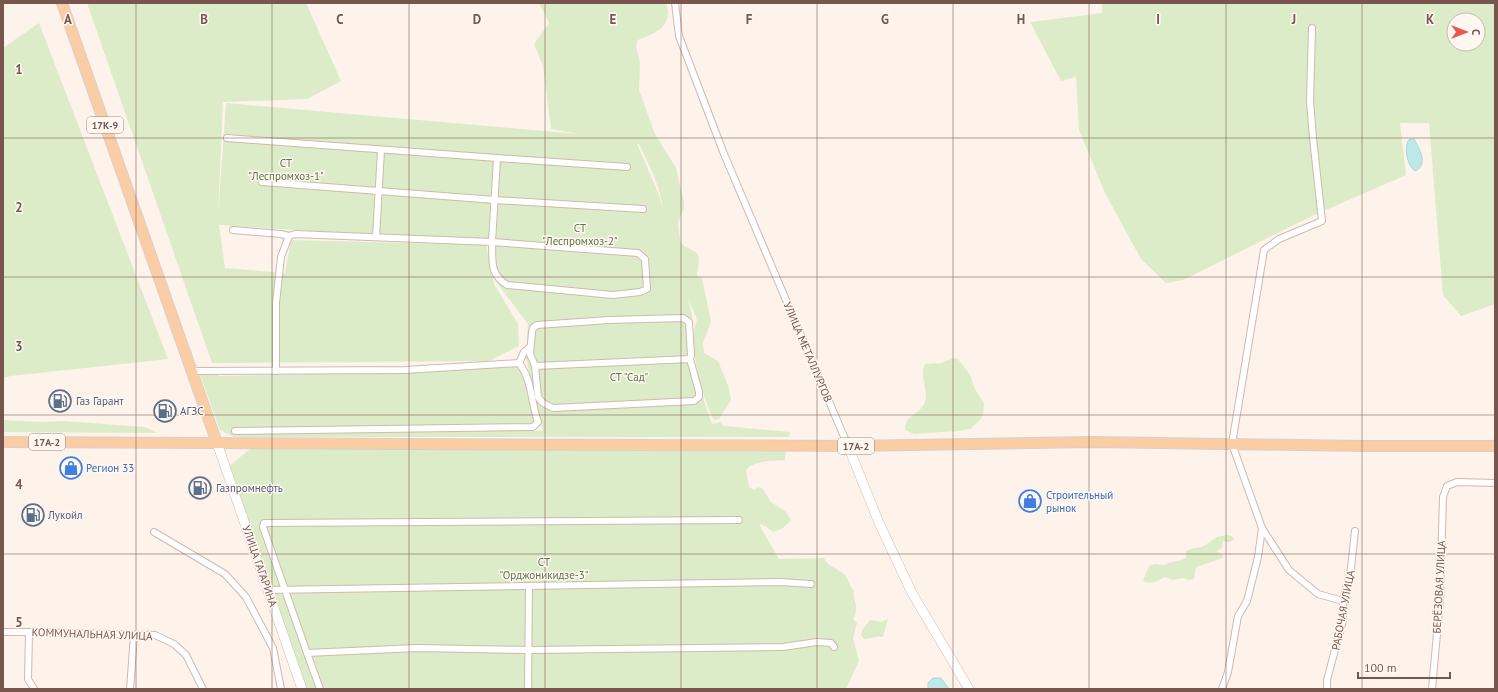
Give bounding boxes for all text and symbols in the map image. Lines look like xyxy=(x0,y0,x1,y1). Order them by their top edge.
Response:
text: A xyxy=(64,11,72,28)
text: B xyxy=(200,11,208,28)
text: C xyxy=(336,11,344,28)
text: D xyxy=(473,11,481,28)
text: E xyxy=(610,11,617,28)
text: F xyxy=(746,11,753,28)
text: G xyxy=(881,11,889,28)
text: H xyxy=(1017,11,1025,28)
text: I xyxy=(1156,11,1160,28)
text: J xyxy=(1291,11,1296,28)
text: K xyxy=(1426,11,1434,28)
north arrow xyxy=(1446,12,1486,52)
text: С xyxy=(1469,29,1483,35)
text: 1 xyxy=(15,61,23,78)
road number: 17К-9 xyxy=(87,117,123,133)
park label: СТ "Леспромхоз-1" xyxy=(248,156,324,183)
text: 2 xyxy=(15,199,23,216)
park label: СТ "Леспромхоз-2" xyxy=(542,221,618,248)
street label: УЛИЦА МЕТАЛЛУРГОВ xyxy=(781,300,835,404)
text: 3 xyxy=(15,338,23,355)
park label: СТ "Сад" xyxy=(610,370,649,384)
fuel station icon: Газ Гарант xyxy=(47,388,73,414)
place label: Газ Гарант xyxy=(76,394,124,408)
fuel station icon: АГЗС xyxy=(152,398,178,424)
place label: АГЗС xyxy=(180,404,204,418)
road number: 17А-2 xyxy=(29,434,65,450)
road number: 17А-2 xyxy=(838,438,874,454)
shop icon: Регион 33 xyxy=(58,455,84,481)
place label: Регион 33 xyxy=(86,461,134,475)
fuel station icon: Газпромнефть xyxy=(187,475,213,501)
text: 4 xyxy=(15,476,23,493)
place label: Газпромнефть xyxy=(216,481,283,495)
shop icon: Строительный рынок xyxy=(1017,488,1043,514)
place label: Строительный рынок xyxy=(1046,488,1113,515)
fuel station icon: Лукойл xyxy=(20,502,46,528)
place label: Лукойл xyxy=(47,508,83,522)
street label: УЛИЦА ГАГАРИНА xyxy=(240,523,281,609)
street label: БЕРЁЗОВАЯ УЛИЦА xyxy=(1430,539,1448,634)
park label: СТ "Орджоникидзе-3" xyxy=(500,555,589,582)
street label: РАБОЧАЯ УЛИЦА xyxy=(1328,568,1358,651)
text: 5 xyxy=(15,614,23,631)
street label: КОММУНАЛЬНАЯ УЛИЦА xyxy=(31,625,153,643)
scale bar xyxy=(1358,654,1450,680)
text: 100 m xyxy=(1364,660,1397,675)

